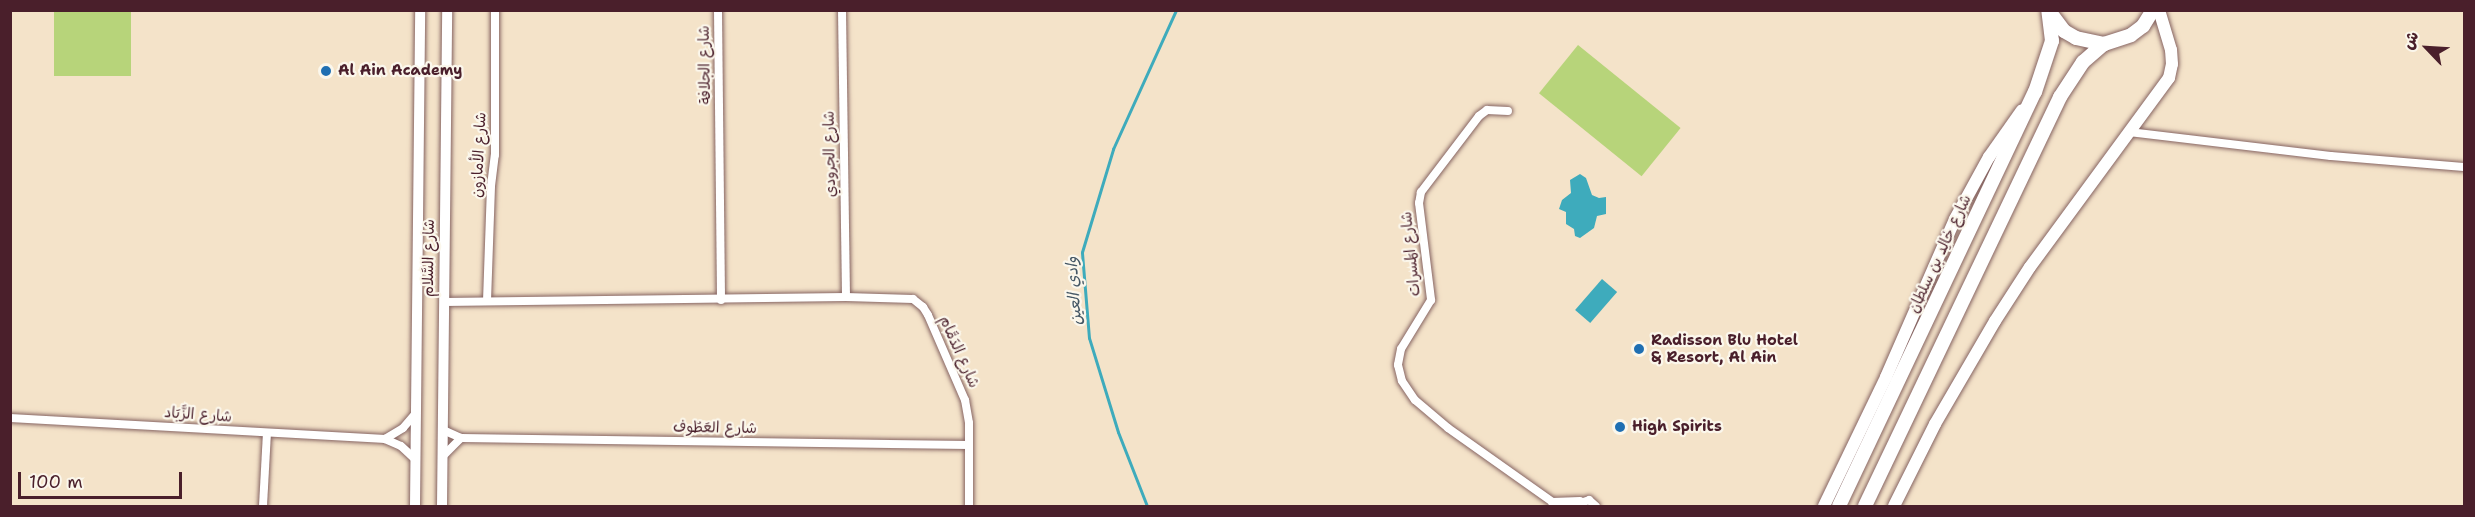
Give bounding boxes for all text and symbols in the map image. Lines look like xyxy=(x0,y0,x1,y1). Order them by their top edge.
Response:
north arrow xyxy=(2397,18,2457,78)
street label: شارع الجلافة xyxy=(695,25,715,105)
text: ش xyxy=(2397,28,2423,53)
place label: Al Ain Academy xyxy=(338,62,463,80)
marker: Al Ain Academy xyxy=(319,64,333,78)
street label: شارع الجرودي xyxy=(820,111,840,197)
street label: شارع الأمازون xyxy=(468,112,490,198)
street label: شارع خالِد بن سلطان xyxy=(1905,192,1975,316)
street label: شارع المَسرات xyxy=(1398,211,1424,297)
street label: شارع السَّلام xyxy=(419,219,439,297)
water label: وادي العين xyxy=(1062,256,1086,326)
street label: شارع الدَمَّام xyxy=(935,313,983,391)
place label: Radisson Blu Hotel & Resort, Al Ain xyxy=(1651,331,1798,366)
marker: Radisson Blu Hotel & Resort, Al Ain xyxy=(1632,342,1646,356)
street label: شارع الزَّبَاد xyxy=(164,404,232,426)
street label: شارع العَطُوف xyxy=(673,418,757,438)
place label: High Spirits xyxy=(1632,418,1722,436)
marker: High Spirits xyxy=(1613,420,1627,434)
scale bar xyxy=(21,460,184,498)
text: 100 m xyxy=(29,470,83,494)

